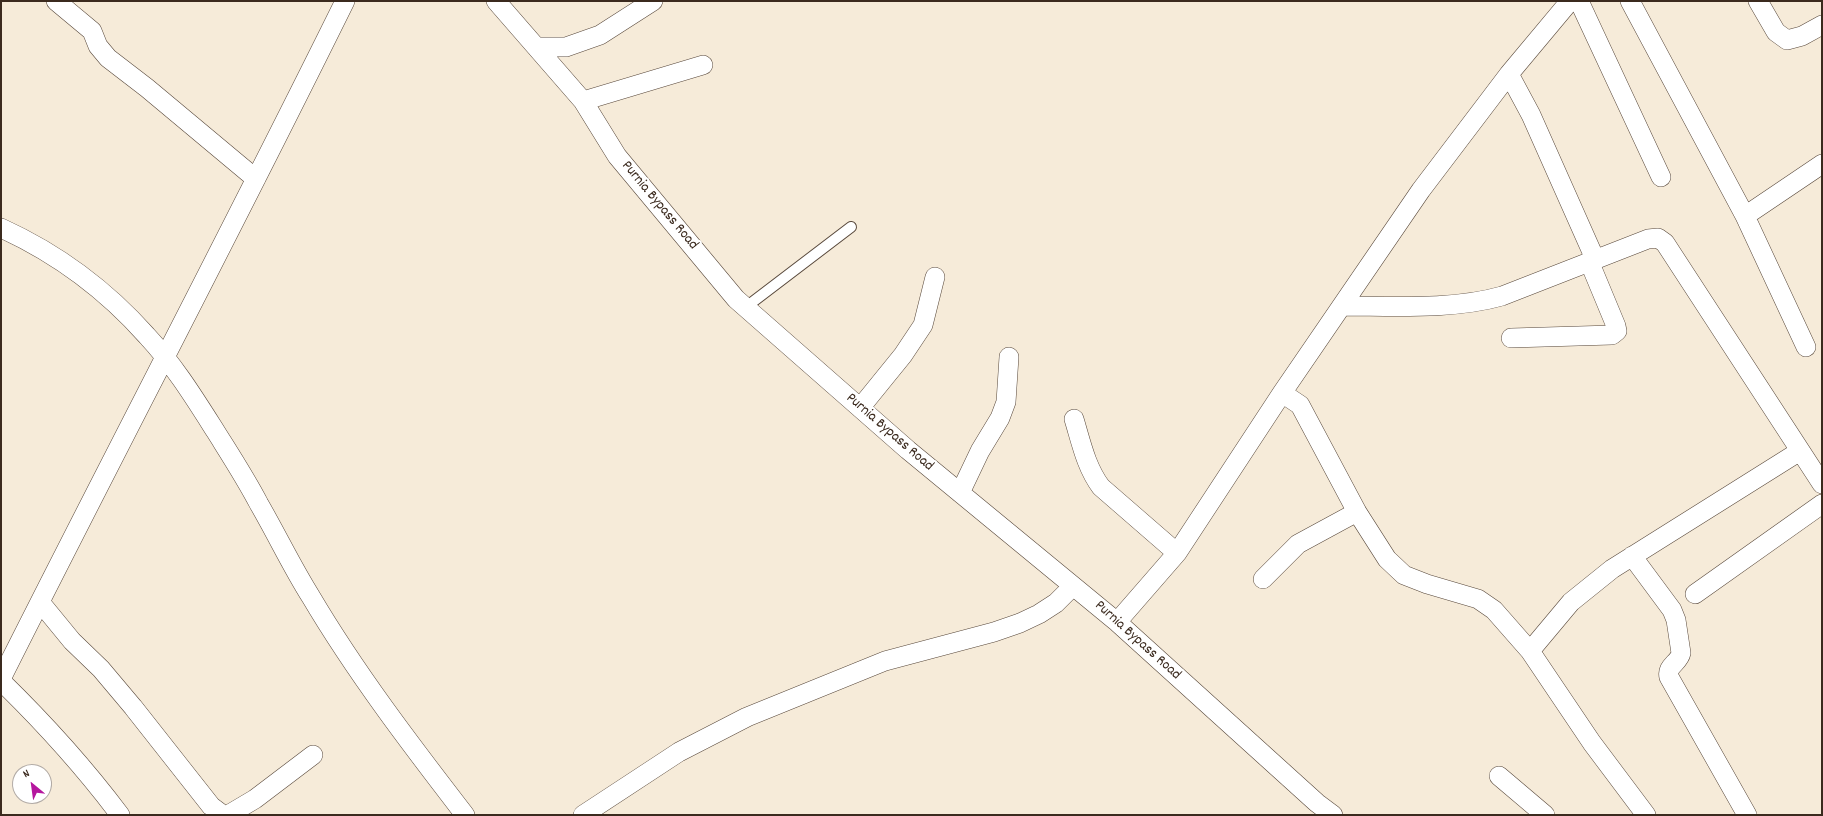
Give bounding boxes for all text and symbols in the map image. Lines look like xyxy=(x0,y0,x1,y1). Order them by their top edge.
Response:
street label: Purnia Bypass Road xyxy=(617,158,701,254)
street label: Purnia Bypass Road xyxy=(841,390,937,476)
street label: Purnia Bypass Road xyxy=(1090,597,1184,685)
north arrow xyxy=(12,764,52,804)
text: N xyxy=(20,766,33,783)

